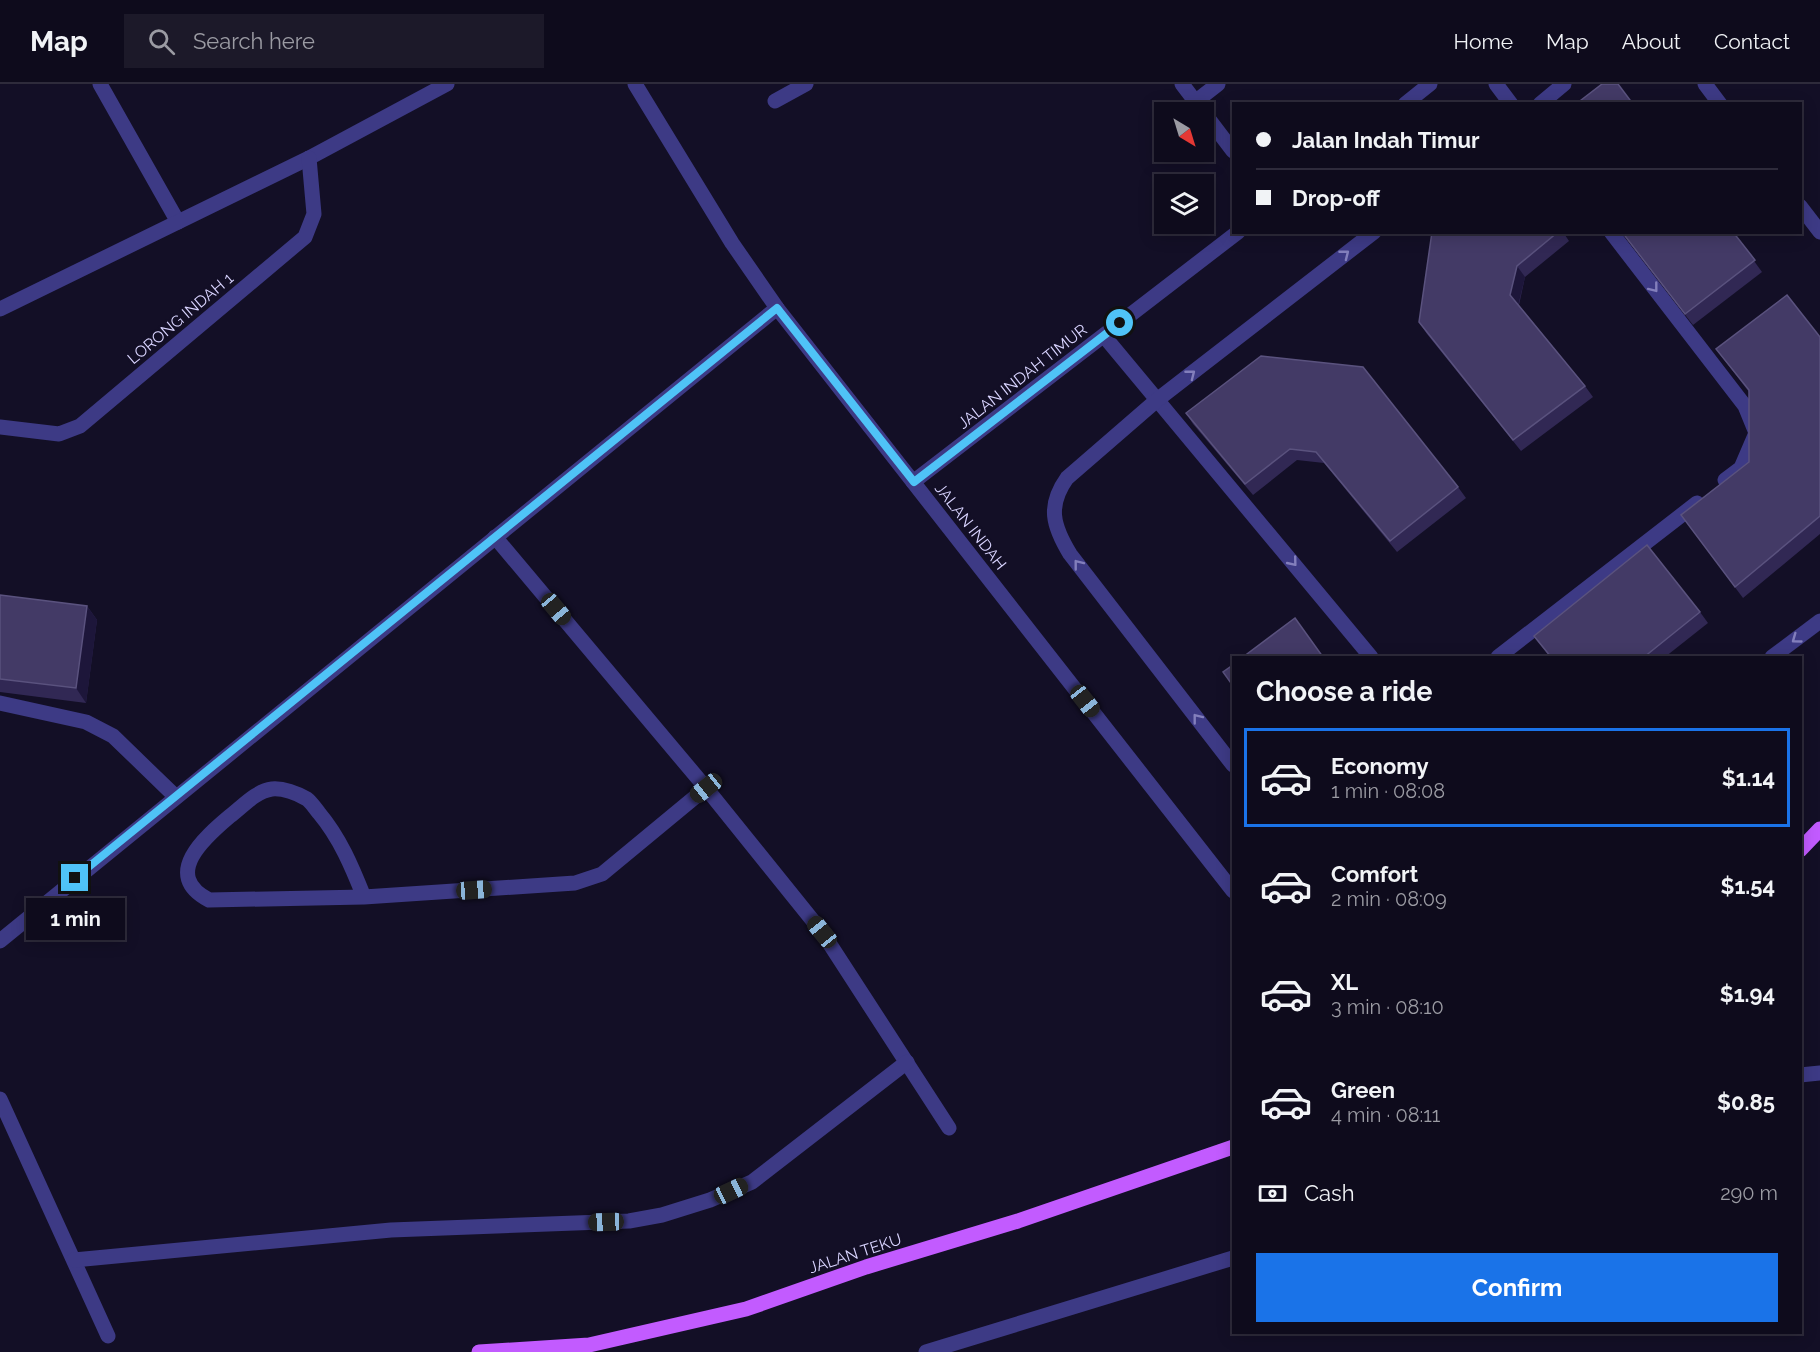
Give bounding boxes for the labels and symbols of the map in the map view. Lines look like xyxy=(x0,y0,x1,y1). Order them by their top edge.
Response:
north arrow xyxy=(1154,102,1214,162)
one-way arrow xyxy=(1338,251,1349,262)
street label: LORONG INDAH 1 xyxy=(124,269,237,368)
one-way arrow xyxy=(1646,282,1657,293)
route start xyxy=(1106,309,1133,336)
street label: JALAN INDAH TIMUR xyxy=(954,320,1091,433)
one-way arrow xyxy=(1184,370,1195,381)
street label: JALAN INDAH xyxy=(931,479,1010,573)
one-way arrow xyxy=(1285,555,1296,566)
one-way arrow xyxy=(1075,560,1086,571)
car xyxy=(538,589,574,629)
one-way arrow xyxy=(1791,632,1802,643)
car xyxy=(1067,681,1103,721)
one-way arrow xyxy=(1194,714,1205,725)
car xyxy=(686,770,726,806)
route end xyxy=(61,864,88,891)
car xyxy=(455,880,493,900)
callout: 1 min xyxy=(26,899,124,941)
car xyxy=(804,912,840,952)
car xyxy=(711,1175,751,1207)
car xyxy=(588,1212,624,1232)
street label: JALAN TEKU xyxy=(806,1230,904,1277)

